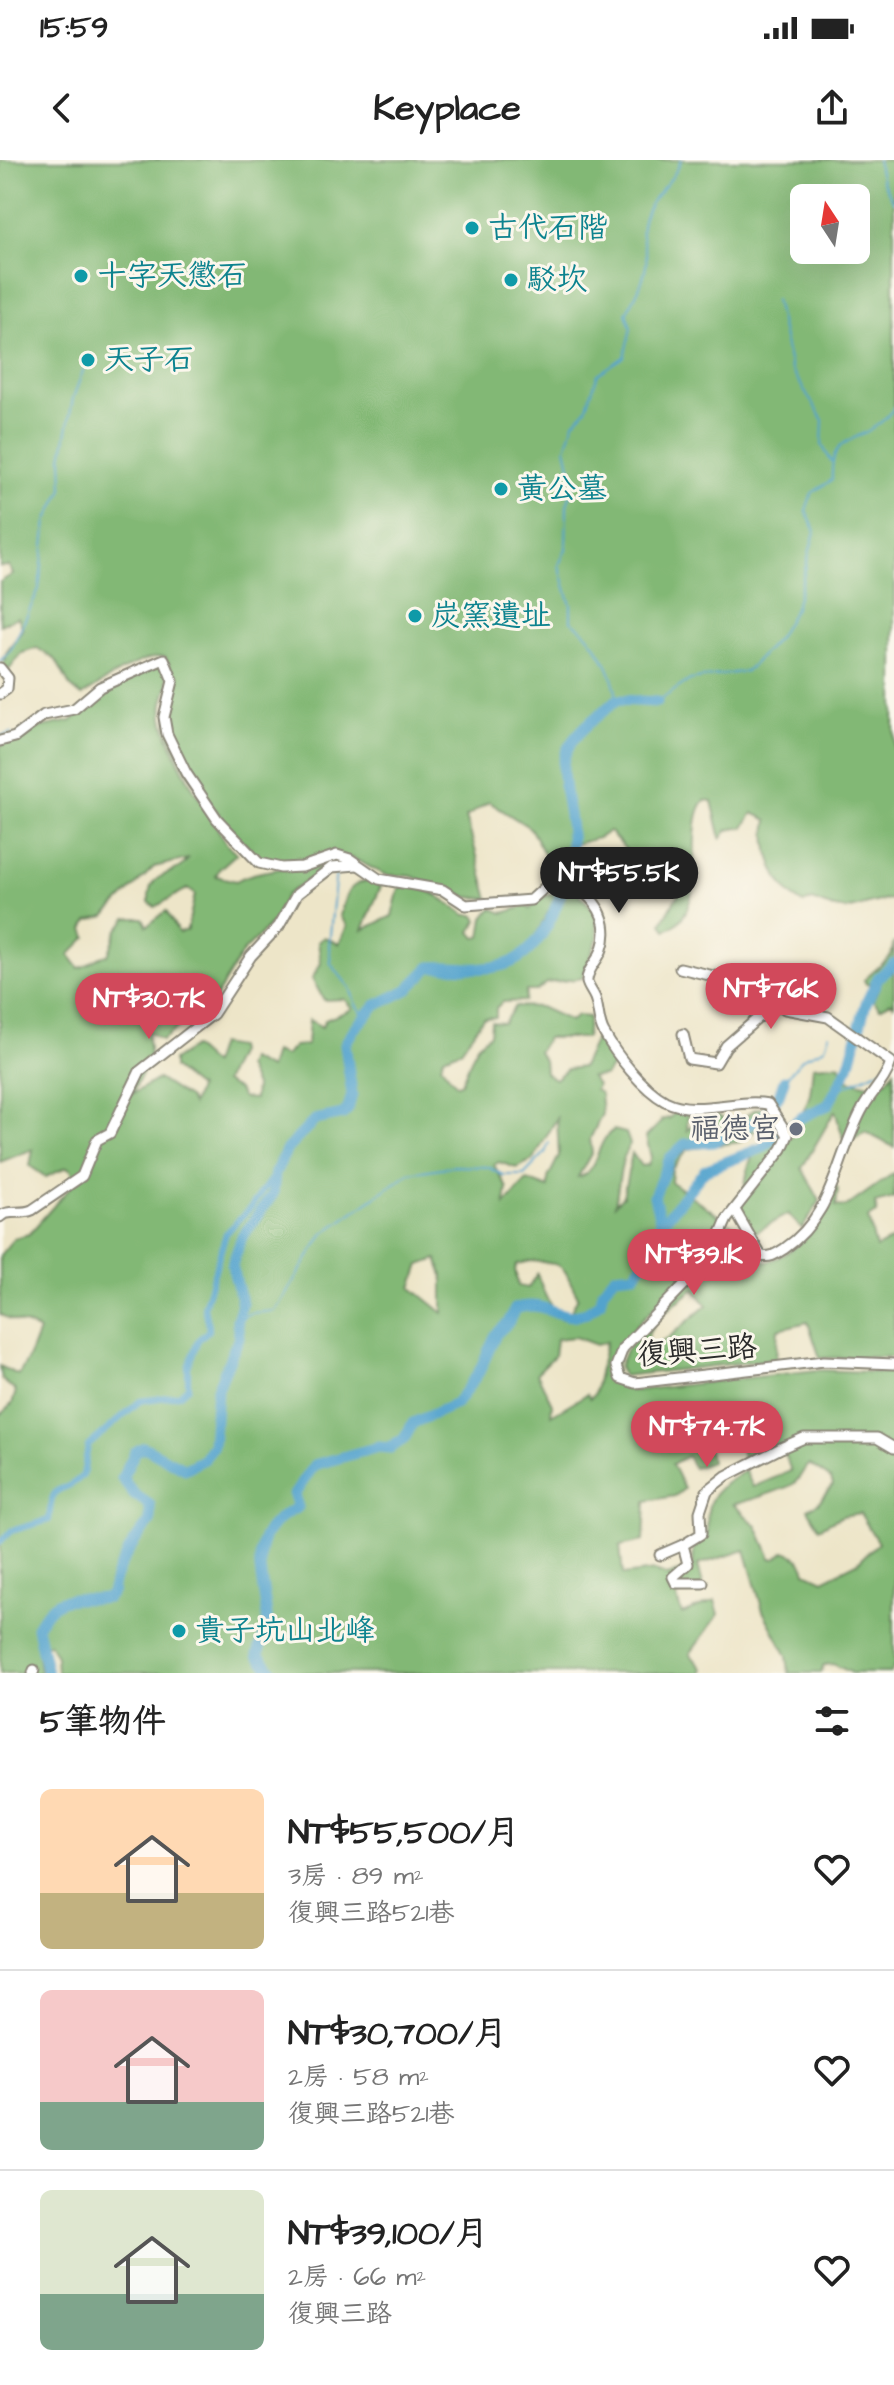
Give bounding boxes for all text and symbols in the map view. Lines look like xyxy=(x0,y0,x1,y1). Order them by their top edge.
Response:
text: 15:59 xyxy=(40,7,108,49)
text: Keyplace xyxy=(373,83,521,134)
icon: back xyxy=(40,86,84,130)
icon: share xyxy=(810,86,854,130)
north arrow xyxy=(790,184,870,264)
map controls xyxy=(790,184,870,264)
place label: 古代石階 xyxy=(488,207,608,249)
marker: 古代石階 xyxy=(463,219,481,237)
place label: 十字天懲石 xyxy=(97,255,247,297)
place label: 駁坎 xyxy=(527,259,587,301)
marker: 十字天懲石 xyxy=(72,267,90,285)
marker: 駁坎 xyxy=(502,271,520,289)
place label: 天子石 xyxy=(104,339,194,381)
marker: 天子石 xyxy=(79,351,97,369)
place label: 黃公墓 xyxy=(517,468,607,510)
marker: 黃公墓 xyxy=(492,480,510,498)
place label: 炭窯遺址 xyxy=(431,595,551,637)
marker: 炭窯遺址 xyxy=(406,607,424,625)
pin: NT$55.5K xyxy=(536,847,702,915)
text: NT$55.5K xyxy=(558,855,680,891)
pin: NT$76K xyxy=(706,963,836,1031)
text: NT$76K xyxy=(723,971,819,1007)
pin: NT$30.7K xyxy=(66,973,232,1041)
text: NT$30.7K xyxy=(93,981,205,1017)
place label: 福德宮 xyxy=(690,1108,780,1150)
marker: 福德宮 xyxy=(787,1120,805,1138)
pin: NT$39.1K xyxy=(611,1229,777,1297)
text: NT$39.1K xyxy=(645,1237,743,1273)
street label: 復興三路 xyxy=(636,1326,758,1376)
pin: NT$74.7K xyxy=(624,1401,790,1469)
text: NT$74.7K xyxy=(649,1409,765,1445)
place label: 貴子坑山北峰 xyxy=(195,1610,375,1652)
marker: 貴子坑山北峰 xyxy=(170,1622,188,1640)
text: 5筆物件 xyxy=(40,1698,166,1746)
icon: filters xyxy=(810,1699,854,1743)
text: NT$55,500/月 xyxy=(288,1809,520,1857)
icon: home xyxy=(104,1821,200,1917)
icon: heart xyxy=(810,1847,854,1891)
text: 3房 · 89 m² xyxy=(288,1858,424,1894)
text: 復興三路521巷 xyxy=(288,1895,455,1931)
text: NT$30,700/月 xyxy=(288,2010,508,2058)
icon: home xyxy=(104,2022,200,2118)
icon: heart xyxy=(810,2048,854,2092)
text: 2房 · 58 m² xyxy=(288,2059,429,2095)
text: 復興三路521巷 xyxy=(288,2096,455,2132)
text: NT$39,100/月 xyxy=(288,2210,489,2258)
icon: home xyxy=(104,2222,200,2318)
icon: heart xyxy=(810,2248,854,2292)
text: 2房 · 66 m² xyxy=(288,2259,426,2295)
text: 復興三路 xyxy=(288,2296,392,2332)

